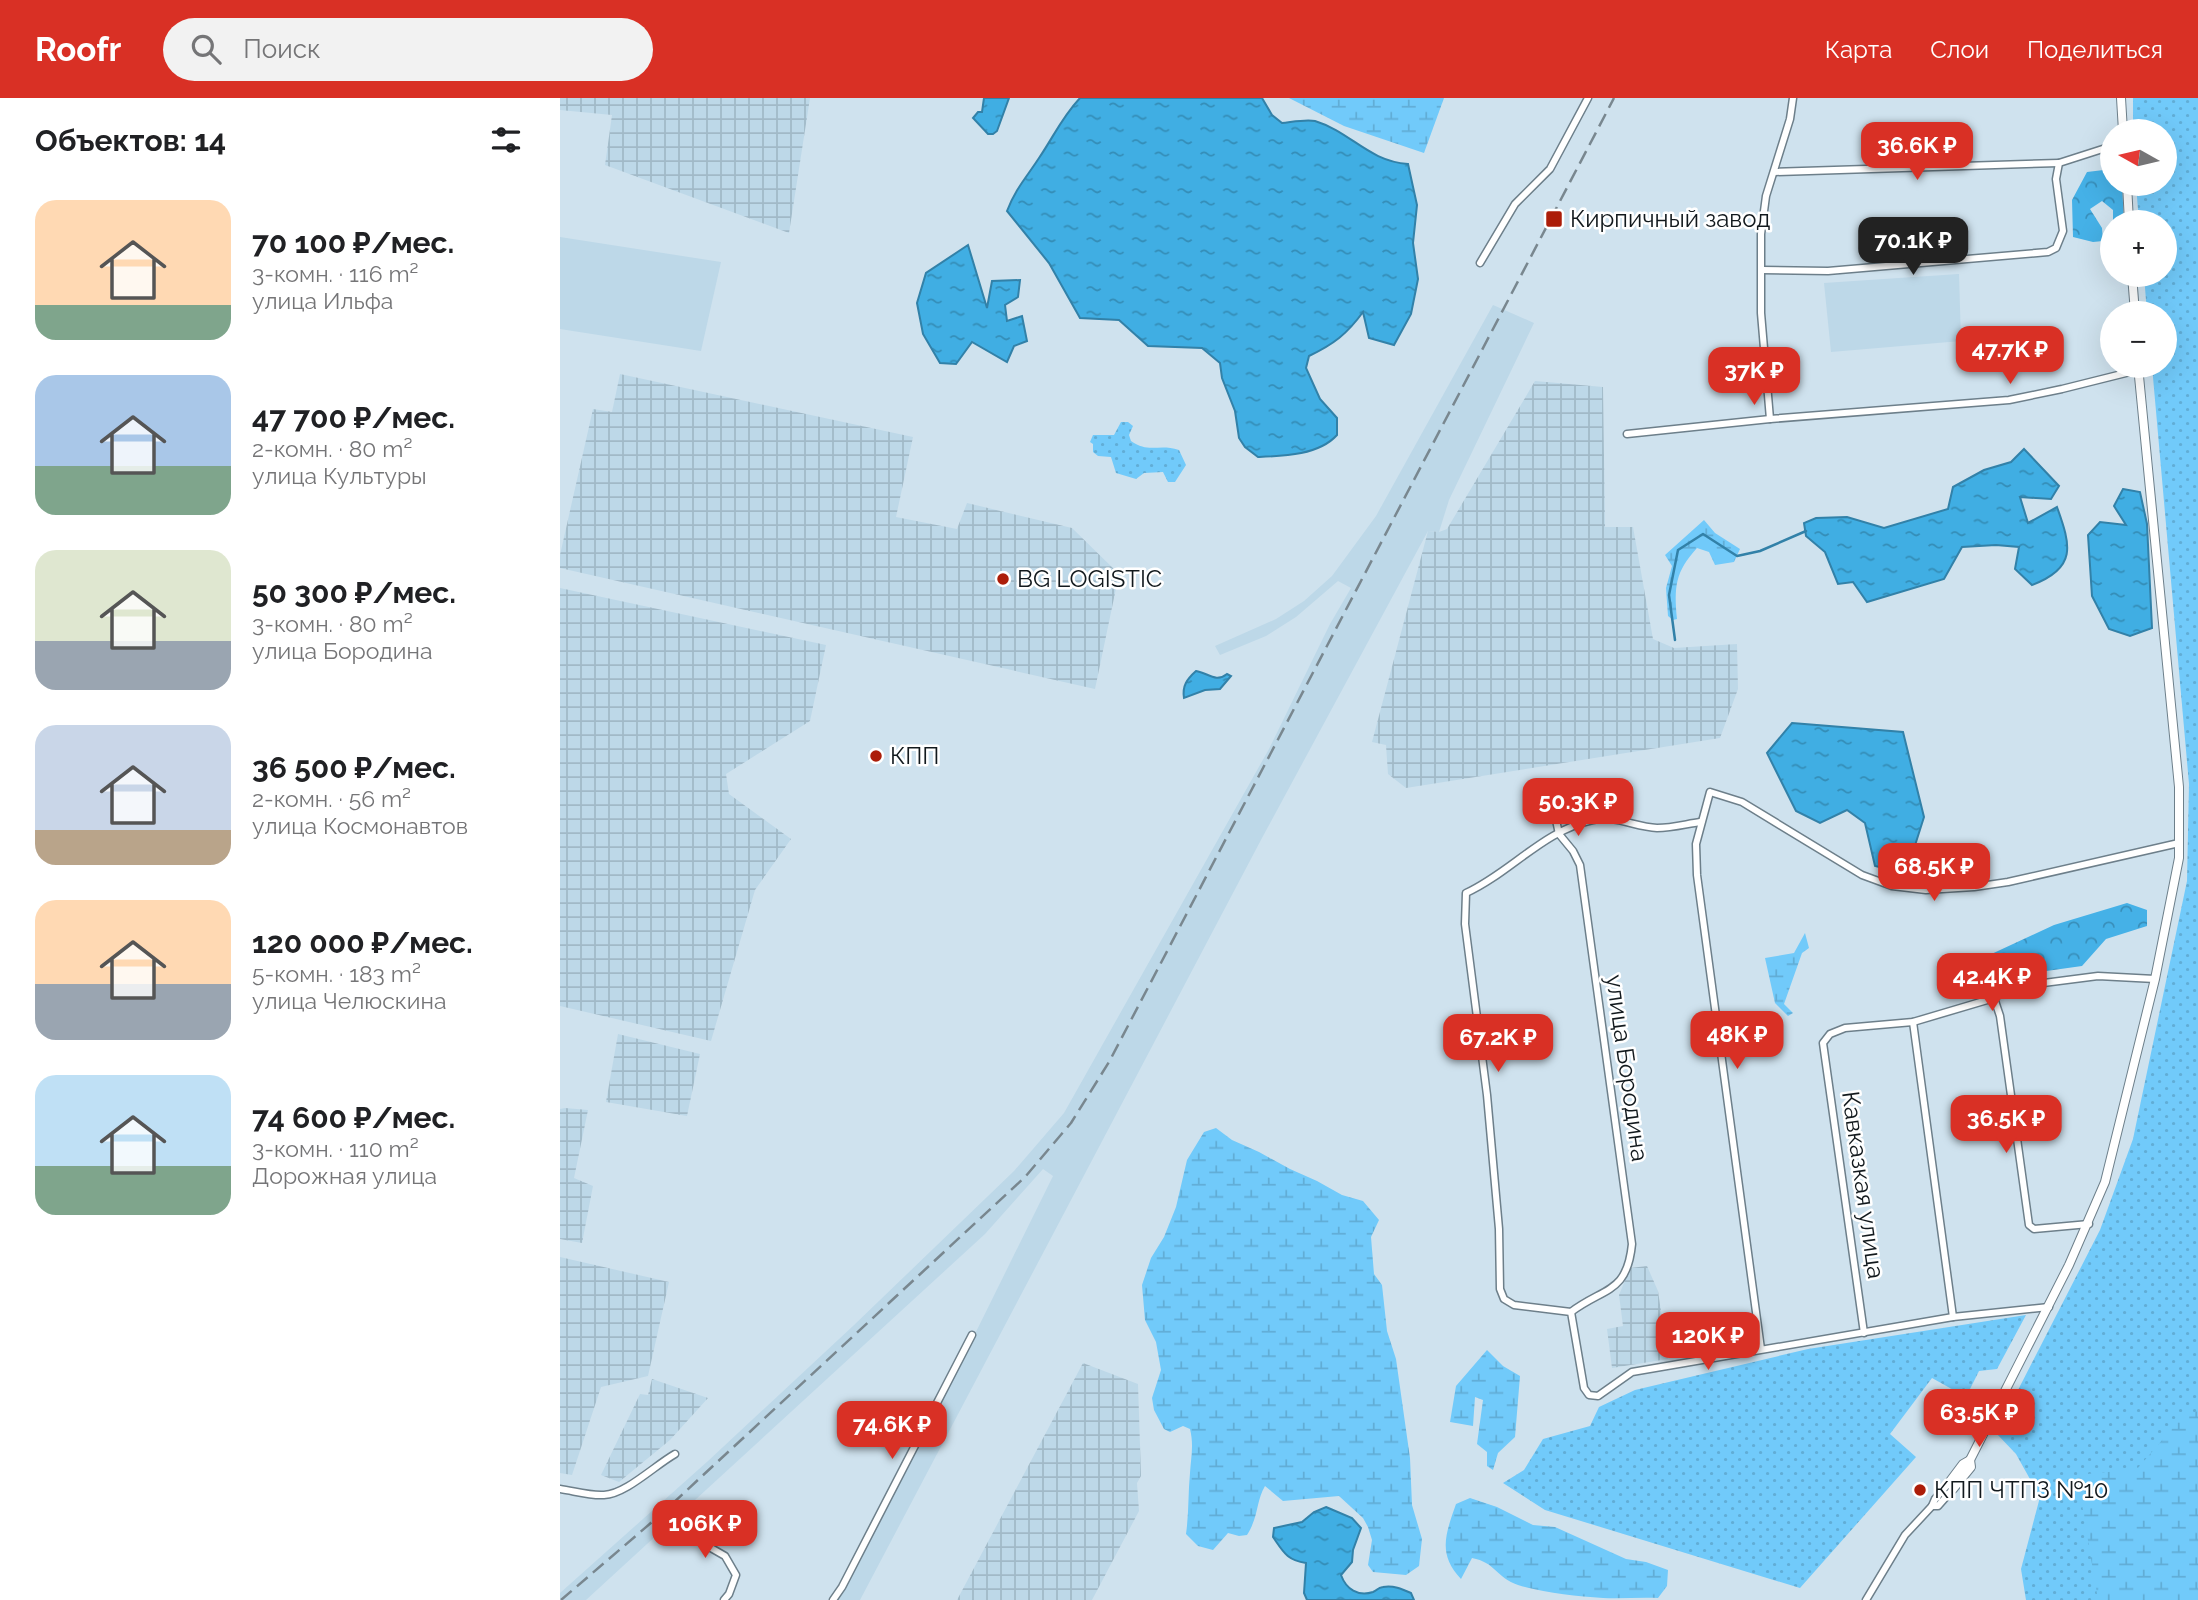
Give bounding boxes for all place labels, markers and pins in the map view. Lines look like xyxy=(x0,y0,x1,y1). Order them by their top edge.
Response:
pin: 36.6K ₽ xyxy=(1852,122,1982,182)
place label: Кирпичный завод xyxy=(1570,204,1770,233)
marker: Кирпичный завод xyxy=(1544,209,1564,229)
pin: 70.1K ₽ xyxy=(1848,218,1978,277)
pin: 47.7K ₽ xyxy=(1945,327,2075,386)
pin: 37K ₽ xyxy=(1705,348,1803,407)
place label: BG LOGISTIC xyxy=(1017,564,1162,593)
marker: BG LOGISTIC xyxy=(995,571,1011,587)
place label: КПП xyxy=(890,741,940,770)
marker: КПП xyxy=(868,748,884,764)
pin: 50.3K ₽ xyxy=(1513,778,1643,838)
pin: 68.5K ₽ xyxy=(1869,844,1999,903)
pin: 42.4K ₽ xyxy=(1927,954,2057,1013)
pin: 48K ₽ xyxy=(1688,1012,1786,1071)
pin: 67.2K ₽ xyxy=(1433,1014,1563,1074)
pin: 36.5K ₽ xyxy=(1941,1096,2071,1155)
pin: 120K ₽ xyxy=(1651,1312,1765,1372)
pin: 63.5K ₽ xyxy=(1914,1390,2044,1449)
pin: 74.6K ₽ xyxy=(827,1402,957,1461)
place label: КПП ЧТПЗ №10 xyxy=(1934,1475,2108,1504)
marker: КПП ЧТПЗ №10 xyxy=(1912,1482,1928,1498)
pin: 106K ₽ xyxy=(648,1500,762,1560)

